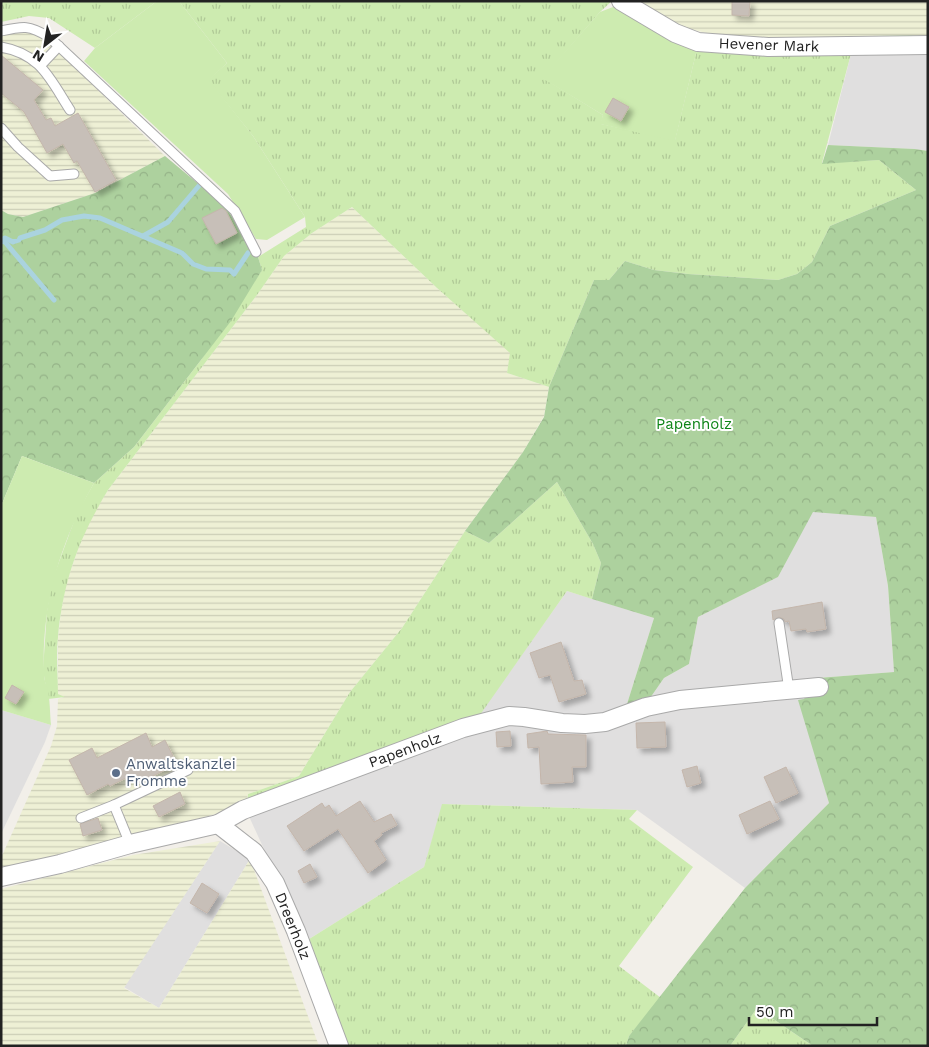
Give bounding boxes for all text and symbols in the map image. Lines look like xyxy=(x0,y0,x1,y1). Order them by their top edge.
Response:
north arrow xyxy=(20,20,70,70)
street label: Hevener Mark xyxy=(718,34,820,56)
text: N xyxy=(30,47,47,66)
park label: Papenholz xyxy=(656,415,732,433)
street label: Papenholz xyxy=(366,729,444,771)
place label: Anwaltskanzlei Fromme xyxy=(126,755,236,790)
marker: Anwaltskanzlei Fromme xyxy=(110,767,122,779)
street label: Dreerholz xyxy=(271,890,315,962)
scale bar xyxy=(749,994,876,1026)
text: 50 m xyxy=(756,1003,793,1021)

